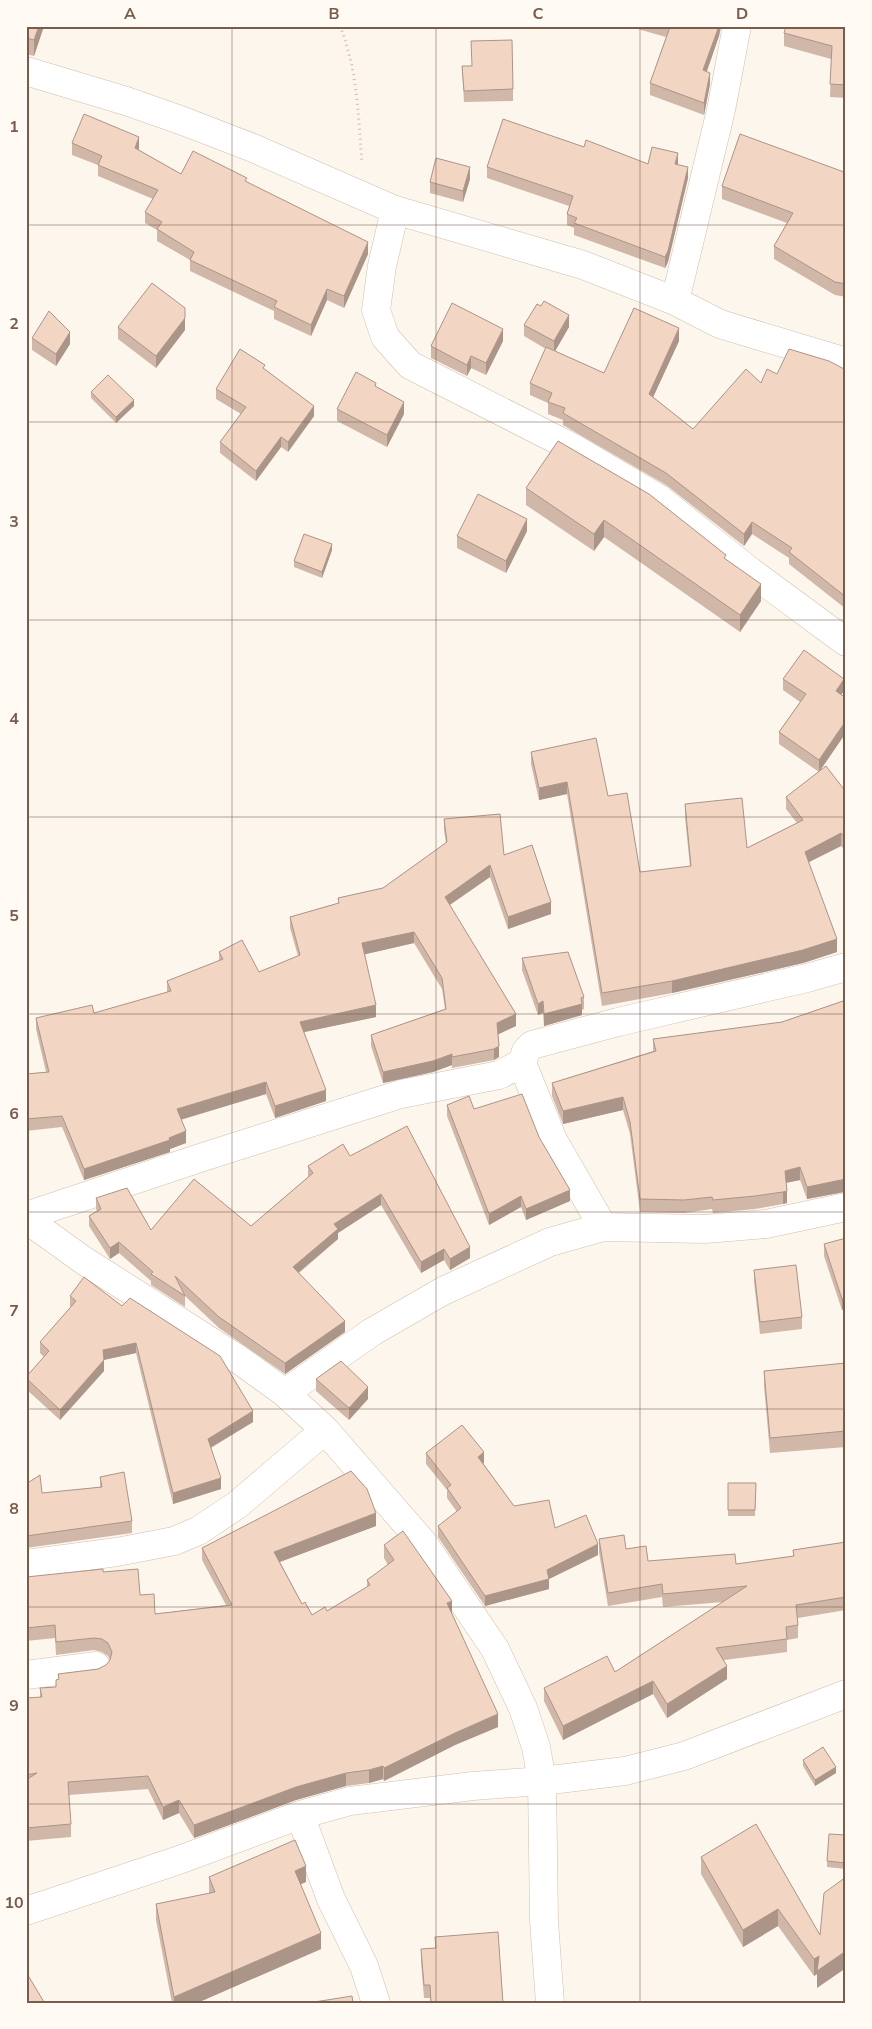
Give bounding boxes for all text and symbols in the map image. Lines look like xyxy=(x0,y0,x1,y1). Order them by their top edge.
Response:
text: A xyxy=(124,3,136,25)
text: B xyxy=(328,3,340,25)
text: C xyxy=(533,3,544,25)
text: D xyxy=(736,3,748,25)
text: 1 xyxy=(9,116,19,138)
text: 2 xyxy=(9,313,19,335)
text: 3 xyxy=(9,511,19,533)
text: 4 xyxy=(9,708,19,730)
text: 5 xyxy=(9,905,19,927)
text: 6 xyxy=(9,1103,19,1125)
text: 7 xyxy=(9,1300,19,1322)
text: 8 xyxy=(9,1498,19,1520)
text: 9 xyxy=(9,1695,19,1717)
text: 10 xyxy=(4,1892,24,1914)

